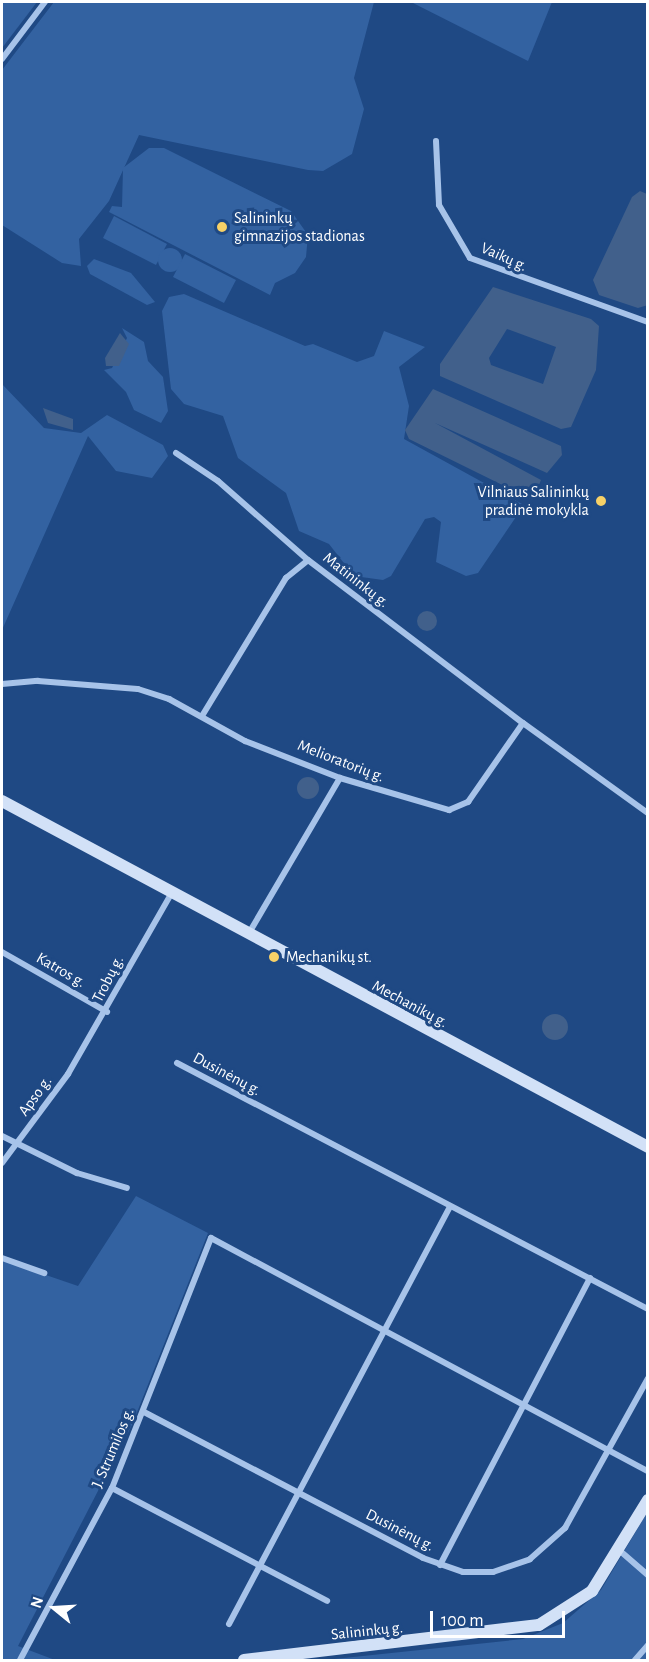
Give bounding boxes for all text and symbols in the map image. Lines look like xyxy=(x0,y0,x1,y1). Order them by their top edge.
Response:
place label: Salininkų gimnazijos stadionas xyxy=(234,208,365,246)
marker: Salininkų gimnazijos stadionas xyxy=(215,220,229,234)
street label: Vaikų g. xyxy=(478,238,530,276)
place label: Vilniaus Salininkų pradinė mokykla xyxy=(478,482,589,520)
marker: Vilniaus Salininkų pradinė mokykla xyxy=(594,494,608,508)
street label: Matininkų g. xyxy=(319,548,393,612)
street label: Melioratorių g. xyxy=(295,736,387,786)
place label: Mechanikų st. xyxy=(286,947,372,967)
street label: Katros g. xyxy=(33,948,89,992)
marker: Mechanikų st. xyxy=(267,950,281,964)
street label: Trobų g. xyxy=(88,952,128,1006)
street label: Mechanikų g. xyxy=(369,976,451,1032)
street label: Dusinėnų g. xyxy=(190,1048,264,1100)
street label: Apso g. xyxy=(14,1072,56,1120)
street label: J. Strumilos g. xyxy=(88,1405,138,1491)
street label: Dusinėnų g. xyxy=(362,1505,438,1555)
north arrow xyxy=(24,1578,84,1638)
text: N xyxy=(28,1595,46,1610)
scale bar xyxy=(433,1599,568,1637)
text: 100 m xyxy=(441,1612,484,1630)
street label: Salininkų g. xyxy=(330,1618,404,1644)

